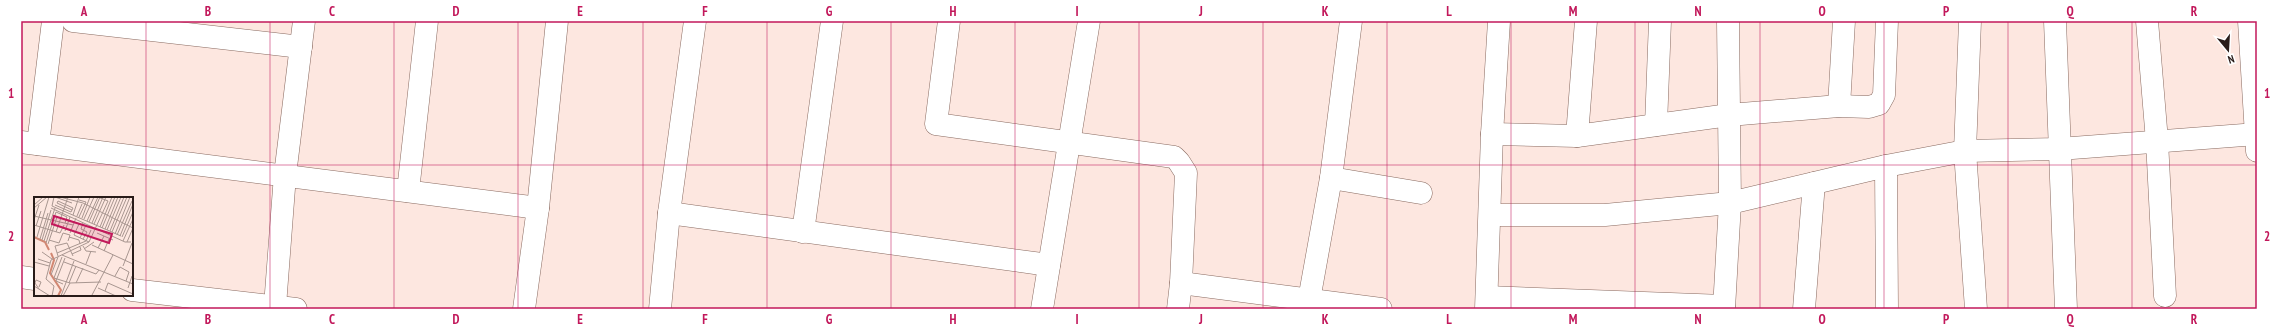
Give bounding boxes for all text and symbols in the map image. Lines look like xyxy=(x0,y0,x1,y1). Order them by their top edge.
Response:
text: A xyxy=(80,3,88,20)
text: B xyxy=(205,3,211,20)
text: C xyxy=(329,3,335,20)
text: D xyxy=(453,3,460,20)
text: E xyxy=(577,3,583,20)
text: F xyxy=(702,3,708,20)
text: G xyxy=(826,3,833,20)
text: H xyxy=(950,3,957,20)
text: I xyxy=(1075,3,1079,20)
text: J xyxy=(1198,3,1203,20)
text: K xyxy=(1322,3,1329,20)
text: L xyxy=(1446,3,1452,20)
text: M xyxy=(1569,3,1578,20)
text: N xyxy=(1694,3,1702,20)
text: O xyxy=(1818,3,1826,20)
text: P xyxy=(1943,3,1949,20)
text: Q xyxy=(2066,3,2074,20)
text: R xyxy=(2191,3,2198,20)
north arrow xyxy=(2208,30,2248,70)
text: N xyxy=(2226,52,2236,67)
text: 1 xyxy=(8,85,14,102)
text: 1 xyxy=(2264,85,2270,102)
inset map xyxy=(34,197,133,296)
text: 2 xyxy=(8,228,14,245)
text: 2 xyxy=(2264,228,2270,245)
text: A xyxy=(80,311,88,328)
text: B xyxy=(205,311,211,328)
text: C xyxy=(329,311,335,328)
text: D xyxy=(453,311,460,328)
text: E xyxy=(577,311,583,328)
text: F xyxy=(702,311,708,328)
text: G xyxy=(826,311,833,328)
text: H xyxy=(950,311,957,328)
text: I xyxy=(1075,311,1079,328)
text: J xyxy=(1198,311,1203,328)
text: K xyxy=(1322,311,1329,328)
text: L xyxy=(1446,311,1452,328)
text: M xyxy=(1569,311,1578,328)
text: N xyxy=(1694,311,1702,328)
text: O xyxy=(1818,311,1826,328)
text: P xyxy=(1943,311,1949,328)
text: Q xyxy=(2066,311,2074,328)
text: R xyxy=(2191,311,2198,328)

